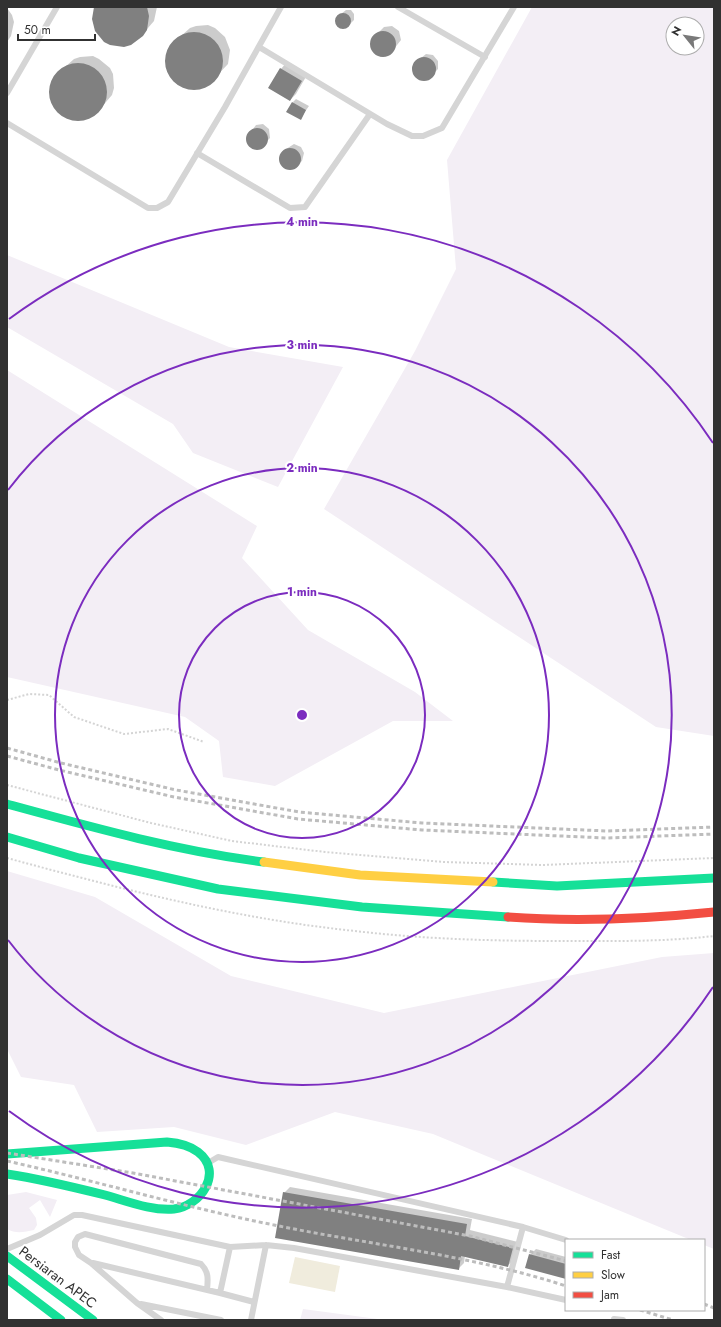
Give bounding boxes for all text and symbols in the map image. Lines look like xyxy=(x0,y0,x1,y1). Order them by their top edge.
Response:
scale bar xyxy=(18,16,95,42)
north arrow xyxy=(665,16,705,56)
text: 50 m xyxy=(24,21,51,39)
text: N xyxy=(667,23,685,39)
text: 4 min xyxy=(286,213,318,231)
text: 3 min xyxy=(286,336,318,354)
text: 2 min xyxy=(286,459,318,477)
text: 1 min xyxy=(287,583,317,601)
centre of rings xyxy=(295,708,309,722)
legend xyxy=(565,1239,705,1311)
street label: Persiaran APEC xyxy=(15,1241,101,1313)
text: Fast xyxy=(601,1246,620,1264)
text: Slow xyxy=(601,1266,626,1284)
text: Jam xyxy=(599,1286,619,1304)

